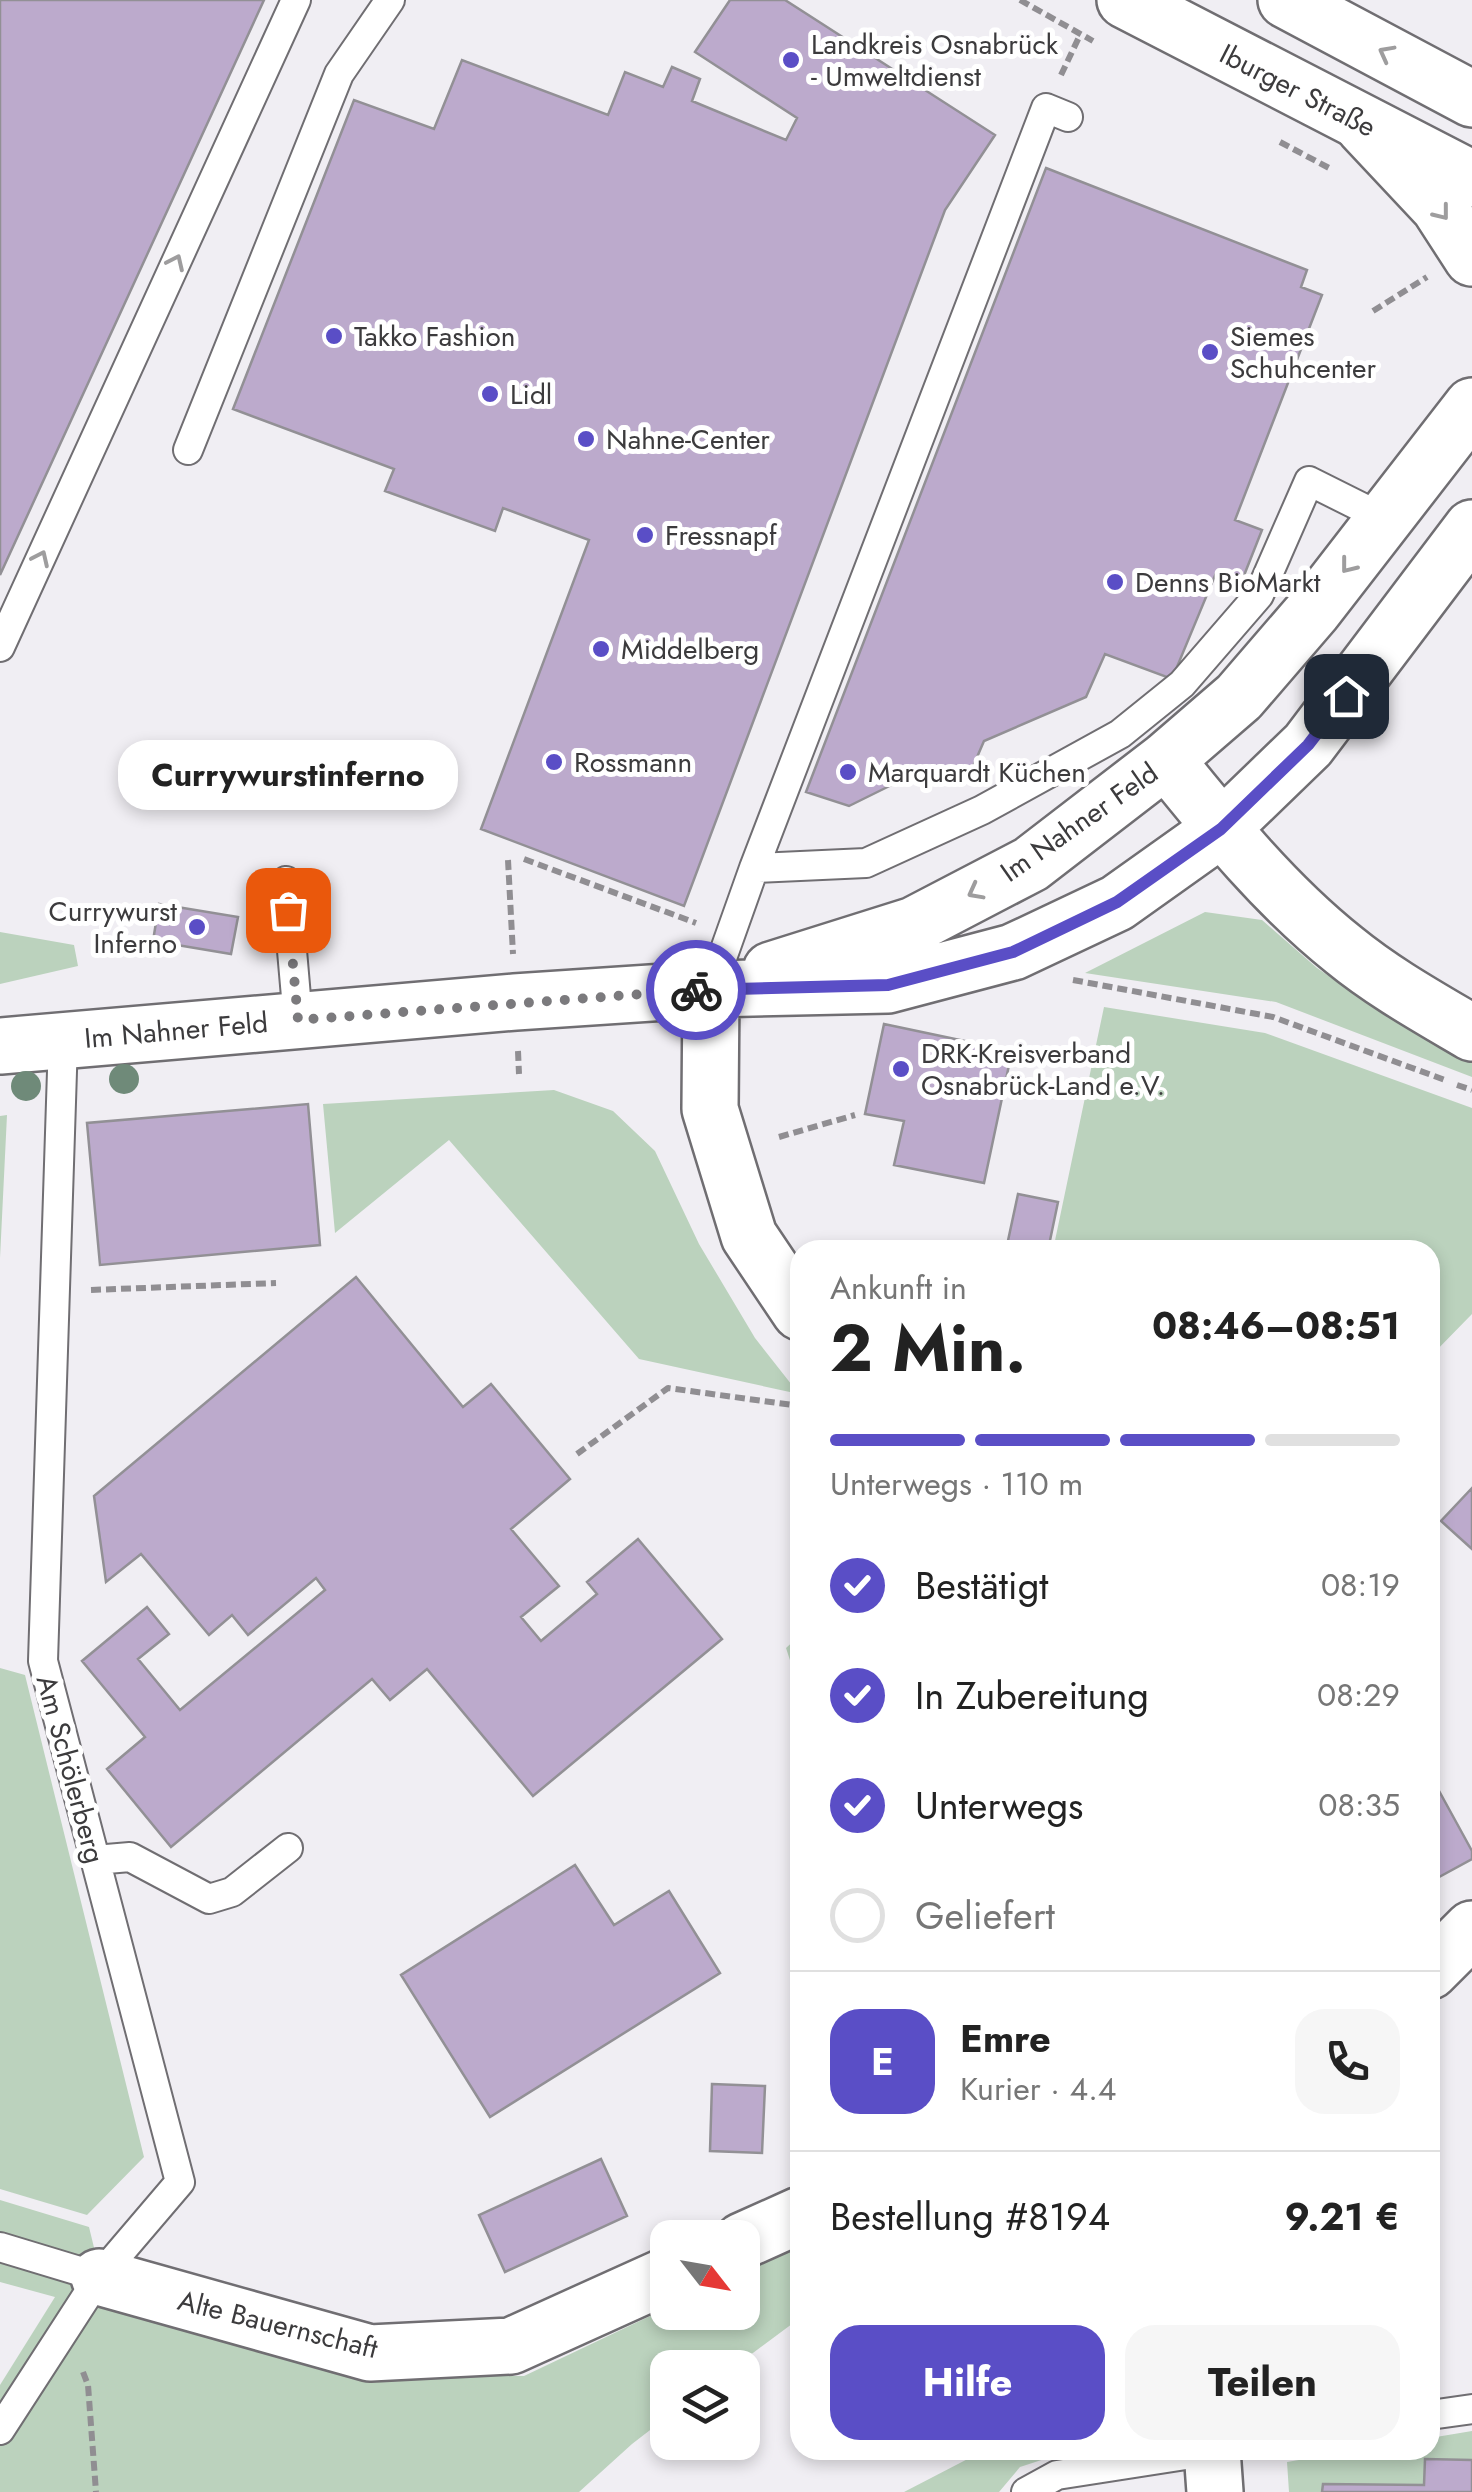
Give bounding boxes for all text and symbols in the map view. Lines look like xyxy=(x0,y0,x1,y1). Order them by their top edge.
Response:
place label: Landkreis Osnabrück - Umweltdienst xyxy=(811,24,1059,97)
street label: Iburger Straße xyxy=(1213,33,1383,147)
one-way arrow xyxy=(1379,46,1397,66)
marker: Landkreis Osnabrück - Umweltdienst xyxy=(780,49,802,71)
one-way arrow xyxy=(1431,201,1448,219)
one-way arrow xyxy=(164,254,184,272)
place label: Takko Fashion xyxy=(354,316,515,357)
place label: Siemes Schuhcenter xyxy=(1230,316,1376,389)
marker: Takko Fashion xyxy=(323,325,345,347)
marker: Siemes Schuhcenter xyxy=(1199,341,1221,363)
place label: Lidl xyxy=(510,374,552,415)
marker: Lidl xyxy=(479,383,501,405)
place label: Nahne-Center xyxy=(606,419,770,460)
marker: Nahne-Center xyxy=(575,428,597,450)
place label: Fressnapf xyxy=(665,515,778,556)
marker: Fressnapf xyxy=(634,524,656,546)
one-way arrow xyxy=(28,550,48,568)
one-way arrow xyxy=(1343,555,1360,573)
place label: Denns BioMarkt xyxy=(1135,562,1321,603)
marker: Denns BioMarkt xyxy=(1104,571,1126,593)
place label: Middelberg xyxy=(621,629,759,670)
marker: Middelberg xyxy=(590,638,612,660)
pin xyxy=(1304,654,1389,739)
icon: home xyxy=(1319,669,1374,724)
callout: Currywurstinferno xyxy=(118,740,458,810)
place label: Rossmann xyxy=(574,742,692,783)
marker: Rossmann xyxy=(543,751,565,773)
text: Currywurstinferno xyxy=(151,752,425,798)
place label: Marquardt Küchen xyxy=(868,752,1086,793)
street label: Im Nahner Feld xyxy=(992,753,1166,892)
marker: Marquardt Küchen xyxy=(837,761,859,783)
pin xyxy=(246,868,331,953)
one-way arrow xyxy=(968,880,986,900)
icon: bag xyxy=(261,883,316,938)
place label: Currywurst Inferno xyxy=(49,891,177,964)
marker: Currywurst Inferno xyxy=(186,916,208,938)
courier xyxy=(646,940,746,1040)
icon: bike xyxy=(669,963,724,1018)
street label: Im Nahner Feld xyxy=(83,1002,270,1059)
place label: DRK-Kreisverband Osnabrück-Land e.V. xyxy=(921,1033,1165,1106)
marker: DRK-Kreisverband Osnabrück-Land e.V. xyxy=(890,1058,912,1080)
text: Ankunft in xyxy=(830,1265,967,1311)
text: 08:46–08:51 xyxy=(1152,1298,1400,1353)
text: 2 Min. xyxy=(830,1301,1026,1395)
text: Unterwegs · 110 m xyxy=(830,1461,1083,1507)
icon: check xyxy=(830,1558,885,1613)
text: Bestätigt xyxy=(915,1558,1048,1613)
text: 08:19 xyxy=(1321,1562,1400,1608)
icon: check xyxy=(830,1668,885,1723)
text: In Zubereitung xyxy=(915,1668,1149,1723)
street label: Am Schölerberg xyxy=(26,1670,115,1868)
text: 08:29 xyxy=(1317,1672,1400,1718)
icon: check xyxy=(830,1778,885,1833)
text: Unterwegs xyxy=(915,1778,1083,1833)
text: 08:35 xyxy=(1318,1782,1400,1828)
text: Geliefert xyxy=(915,1888,1055,1943)
button: phone xyxy=(1295,2009,1400,2114)
text: Emre xyxy=(960,2011,1051,2066)
text: E xyxy=(871,2034,894,2089)
text: Kurier · 4.4 xyxy=(960,2066,1116,2112)
text: Bestellung #8194 xyxy=(830,2189,1110,2244)
text: 9.21 € xyxy=(1284,2189,1400,2244)
north arrow xyxy=(650,2220,760,2330)
map controls xyxy=(650,2220,760,2460)
street label: Alte Bauernschaft xyxy=(174,2280,382,2369)
button: Hilfe xyxy=(830,2325,1105,2440)
button: Teilen xyxy=(1125,2325,1400,2440)
button: layers xyxy=(650,2350,760,2460)

